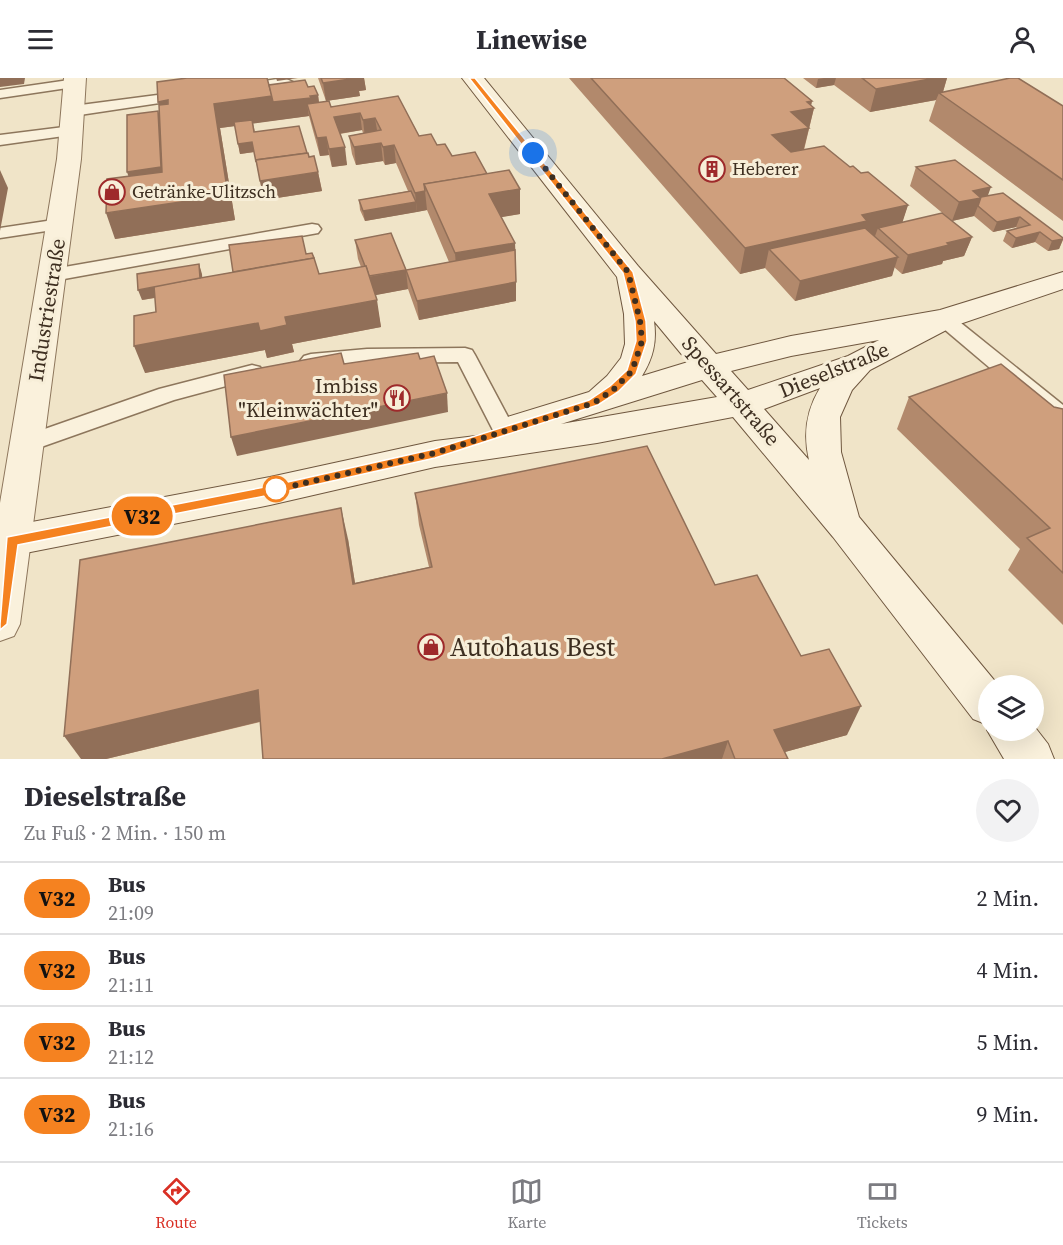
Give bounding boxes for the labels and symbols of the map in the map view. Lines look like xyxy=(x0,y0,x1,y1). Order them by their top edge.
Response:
your location xyxy=(518,138,548,168)
building icon: Heberer xyxy=(697,154,727,184)
place label: Heberer xyxy=(732,156,799,181)
shop icon: Getränke-Ulitzsch xyxy=(97,177,127,207)
place label: Getränke-Ulitzsch xyxy=(132,179,276,204)
street label: Industriestraße xyxy=(21,236,72,384)
street label: Spessartstraße xyxy=(676,330,787,452)
street label: Dieselstraße xyxy=(775,334,893,405)
place label: Imbiss "Kleinwächter" xyxy=(238,371,378,424)
restaurant icon: Imbiss "Kleinwächter" xyxy=(382,383,412,413)
unlabelled marker xyxy=(263,476,289,502)
line badge: V32 xyxy=(108,496,176,536)
place label: Autohaus Best xyxy=(450,629,616,665)
shop icon: Autohaus Best xyxy=(416,632,446,662)

